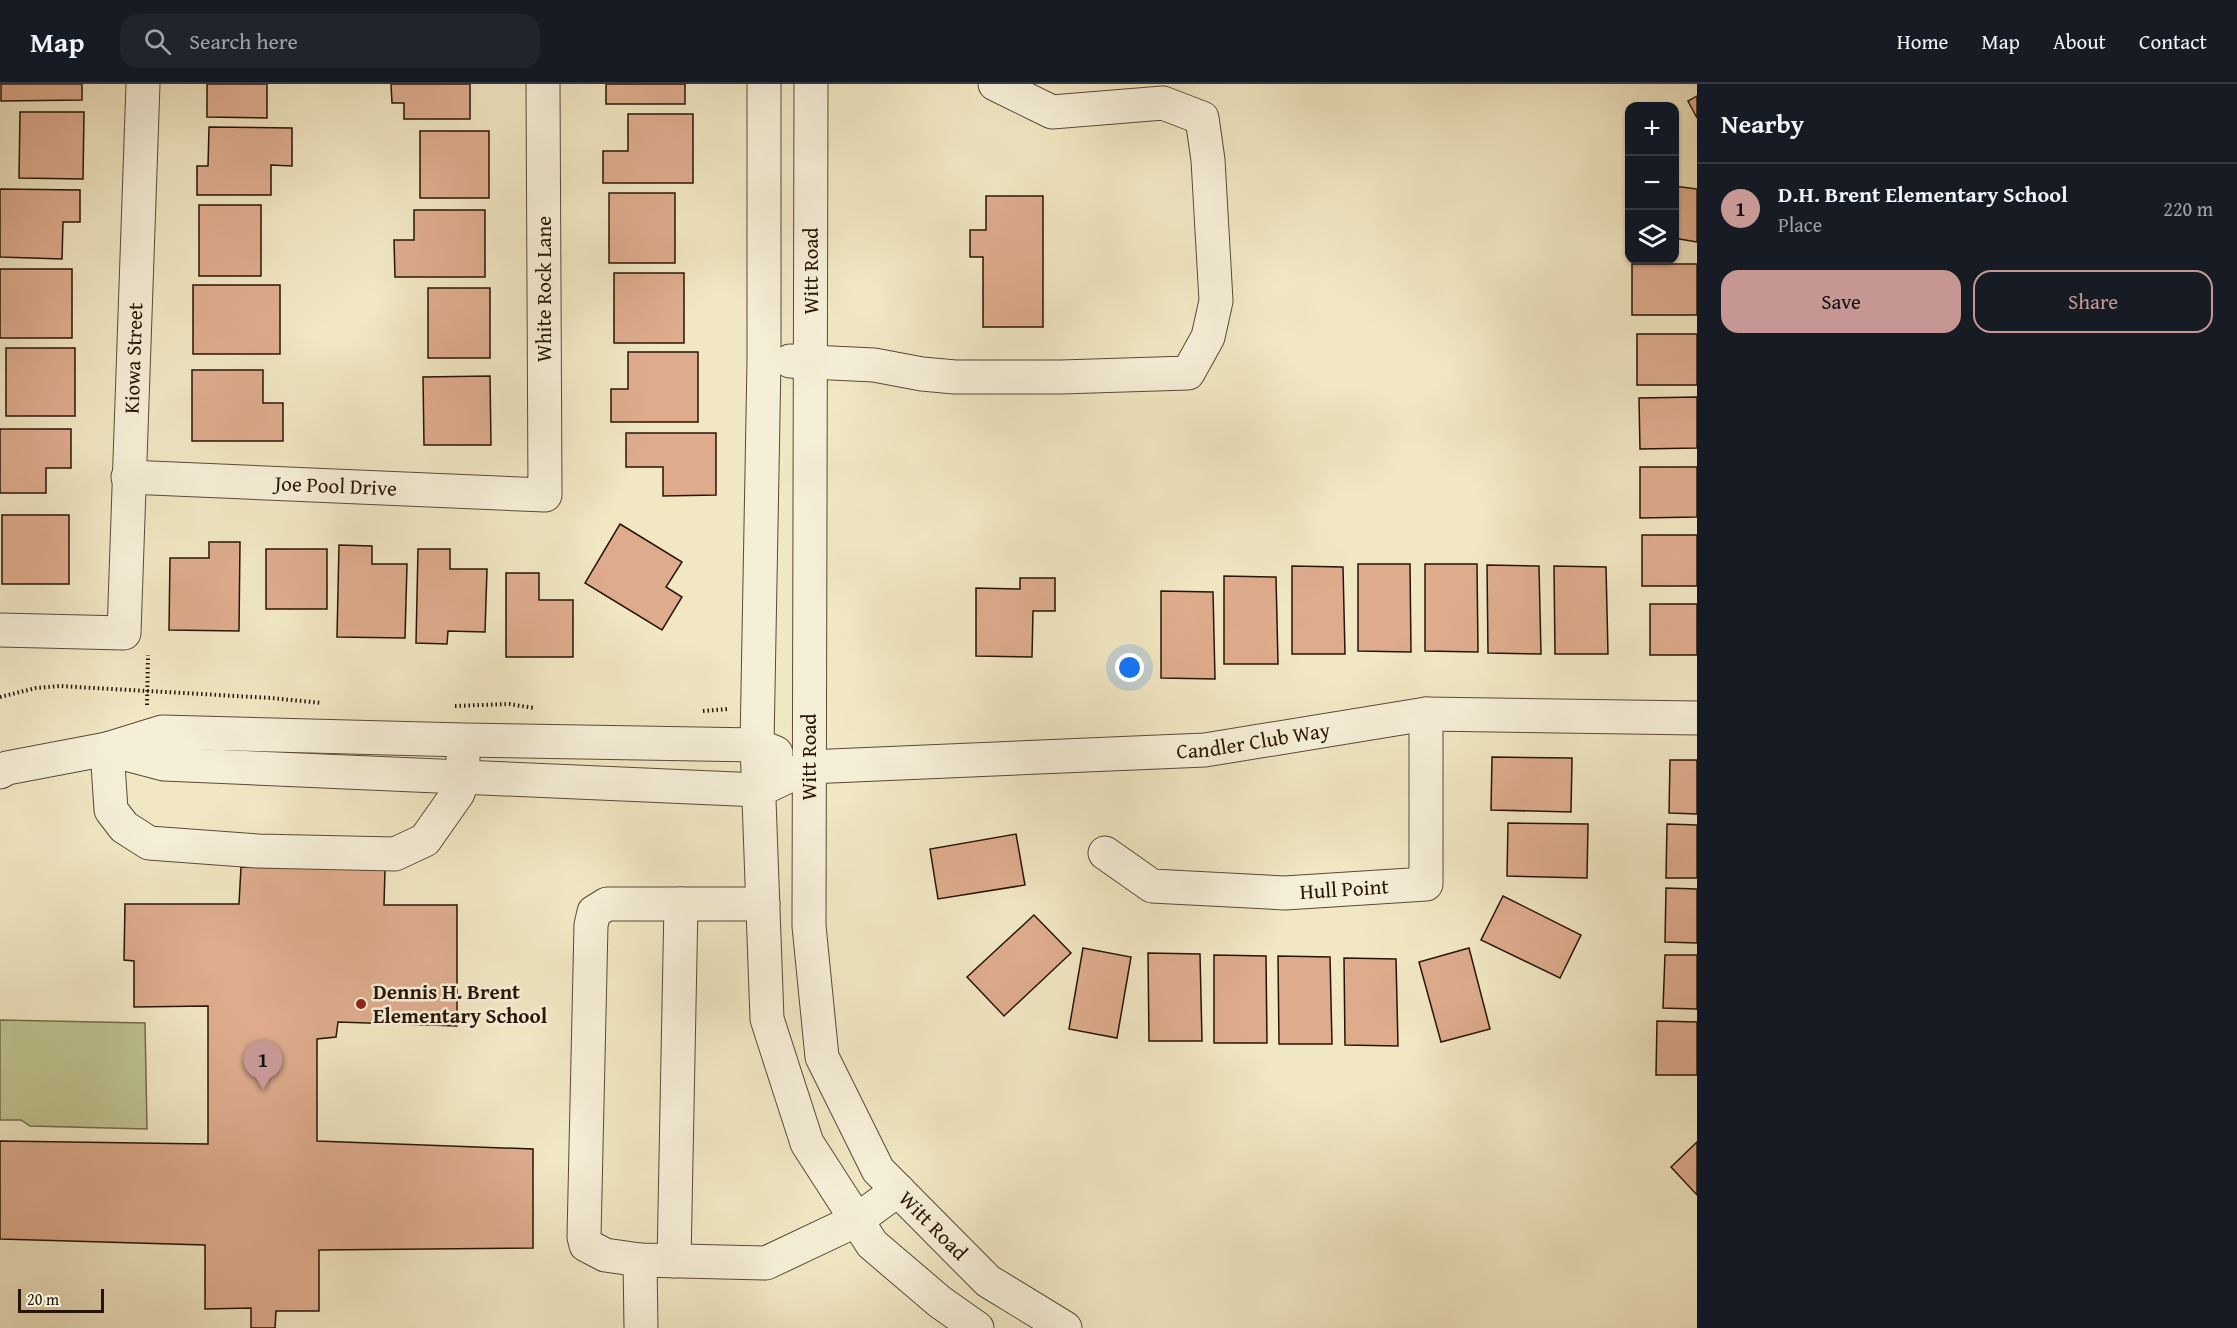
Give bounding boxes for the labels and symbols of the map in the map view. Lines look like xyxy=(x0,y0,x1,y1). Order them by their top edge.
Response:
street label: White Rock Lane xyxy=(528,216,559,362)
street label: Witt Road xyxy=(795,227,826,315)
street label: Kiowa Street xyxy=(116,302,150,414)
street label: Joe Pool Drive xyxy=(271,467,398,504)
your location xyxy=(1115,653,1144,682)
street label: Witt Road xyxy=(793,713,824,801)
street label: Candler Club Way xyxy=(1176,714,1333,766)
street label: Hull Point xyxy=(1299,870,1390,907)
place label: Dennis H. Brent Elementary School xyxy=(373,976,548,1031)
marker: Dennis H. Brent Elementary School xyxy=(354,997,368,1011)
pin: 1 xyxy=(244,1040,282,1090)
street label: Witt Road xyxy=(892,1183,976,1268)
scale bar xyxy=(18,1286,104,1314)

